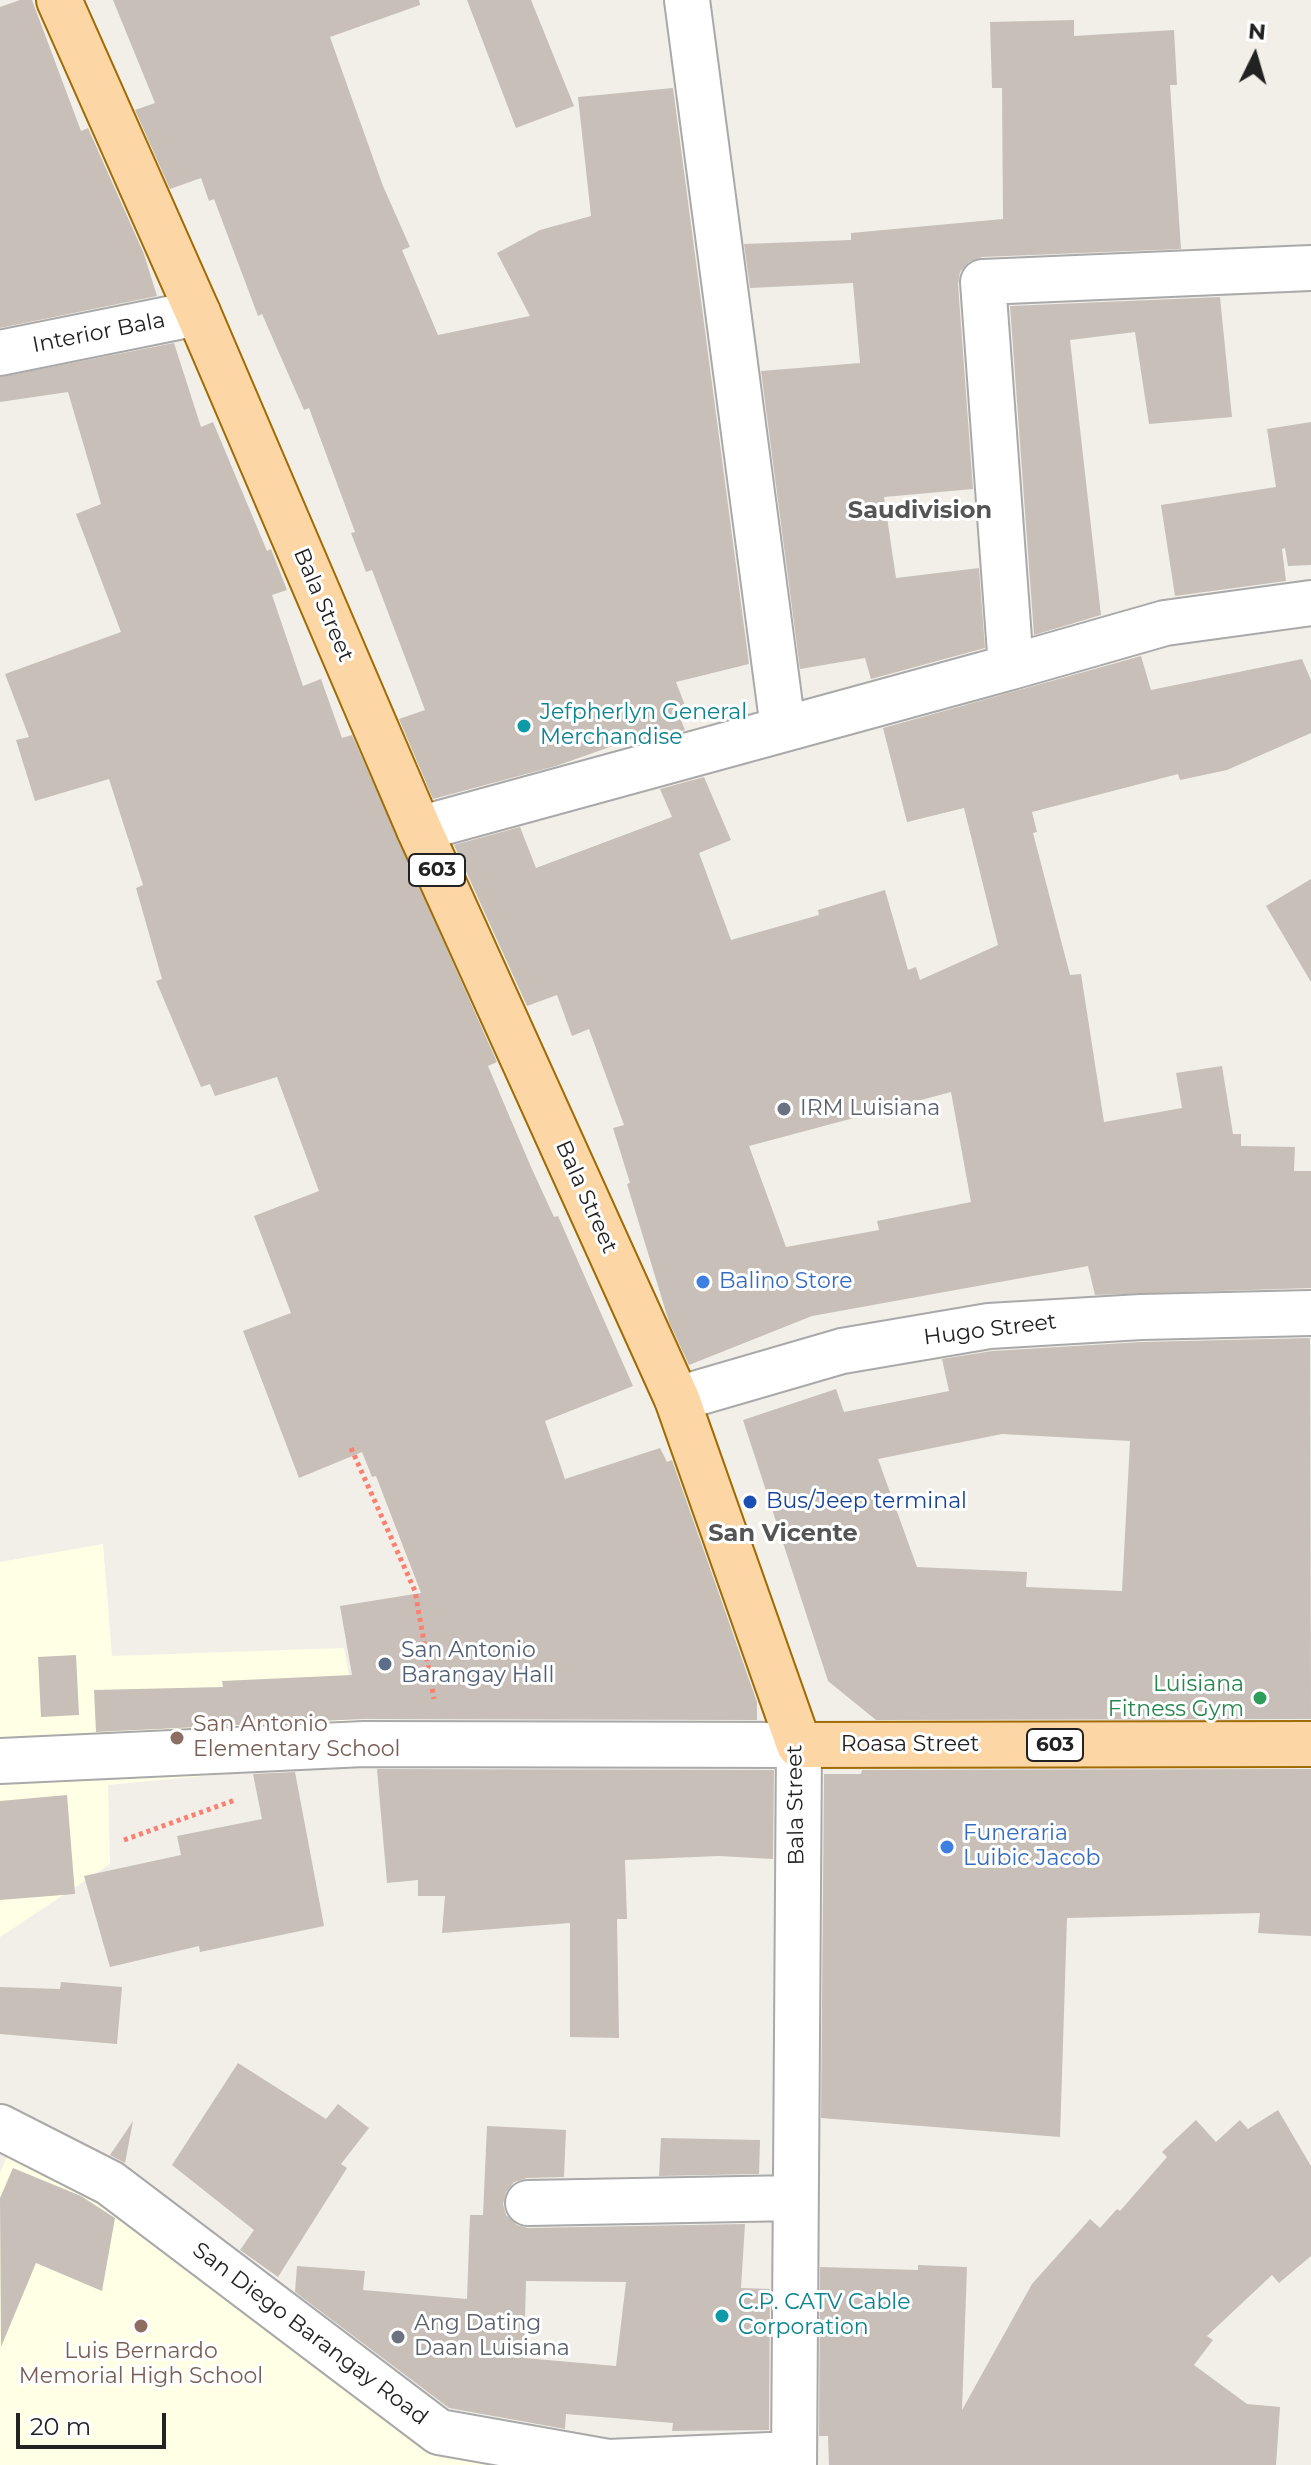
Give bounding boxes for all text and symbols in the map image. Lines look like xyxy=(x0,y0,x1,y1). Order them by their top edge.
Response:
north arrow xyxy=(1215,16,1295,96)
text: N xyxy=(1247,17,1267,46)
street label: Interior Bala xyxy=(30,307,168,359)
district label: Saudivision xyxy=(848,497,992,525)
street label: Bala Street xyxy=(287,544,359,666)
place label: Jefpherlyn General Merchandise xyxy=(540,700,747,752)
marker: Jefpherlyn General Merchandise xyxy=(515,717,533,735)
road number: 603 xyxy=(409,854,465,886)
place label: IRM Luisiana xyxy=(800,1096,940,1122)
marker: IRM Luisiana xyxy=(775,1100,793,1118)
street label: Bala Street xyxy=(549,1136,623,1258)
place label: Balino Store xyxy=(719,1269,853,1295)
marker: Balino Store xyxy=(694,1273,712,1291)
street label: Hugo Street xyxy=(922,1309,1058,1351)
place label: Bus/Jeep terminal xyxy=(766,1489,967,1515)
marker: Bus/Jeep terminal xyxy=(741,1493,759,1511)
district label: San Vicente xyxy=(708,1520,858,1548)
place label: San Antonio Barangay Hall xyxy=(401,1638,554,1690)
marker: San Antonio Barangay Hall xyxy=(376,1655,394,1673)
place label: Luisiana Fitness Gym xyxy=(1108,1672,1244,1724)
marker: Luisiana Fitness Gym xyxy=(1251,1689,1269,1707)
place label: San Antonio Elementary School xyxy=(193,1712,400,1764)
marker: San Antonio Elementary School xyxy=(168,1729,186,1747)
road number: 603 xyxy=(1027,1729,1083,1761)
street label: Roasa Street xyxy=(841,1732,979,1758)
street label: Bala Street xyxy=(782,1744,810,1866)
place label: Funeraria Luibic Jacob xyxy=(963,1821,1100,1872)
marker: Funeraria Luibic Jacob xyxy=(938,1838,956,1856)
street label: San Diego Barangay Road xyxy=(187,2237,433,2431)
place label: C.P. CATV Cable Corporation xyxy=(738,2290,911,2342)
marker: C.P. CATV Cable Corporation xyxy=(713,2307,731,2325)
place label: Ang Dating Daan Luisiana xyxy=(414,2311,570,2362)
marker: Luis Bernardo Memorial High School xyxy=(132,2317,150,2335)
marker: Ang Dating Daan Luisiana xyxy=(389,2328,407,2346)
place label: Luis Bernardo Memorial High School xyxy=(19,2339,263,2390)
scale bar xyxy=(20,2397,170,2447)
text: 20 m xyxy=(30,2412,91,2441)

